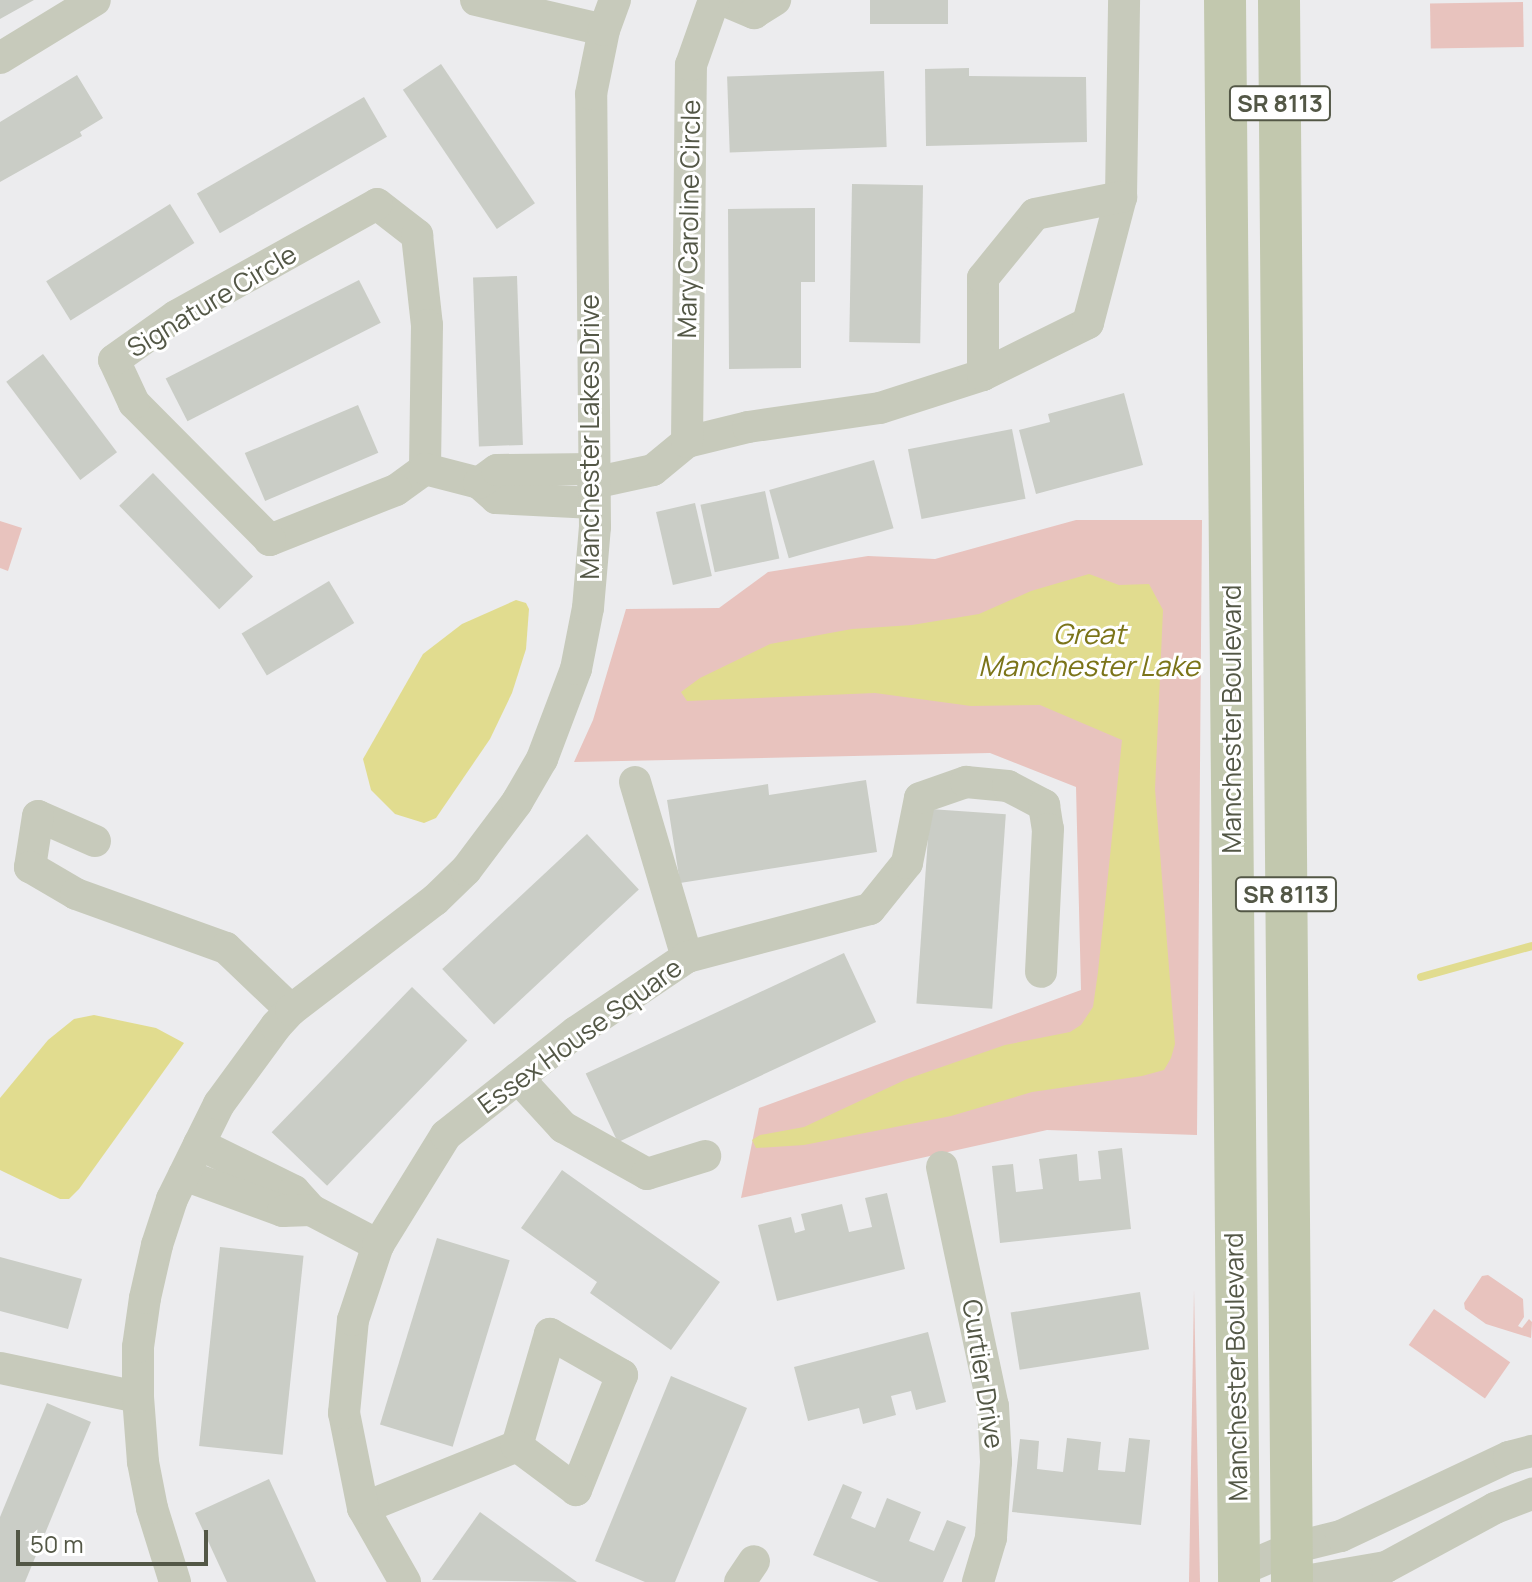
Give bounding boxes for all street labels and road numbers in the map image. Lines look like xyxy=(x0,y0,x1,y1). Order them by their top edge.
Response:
road number: SR 8113 xyxy=(1228,83,1332,123)
street label: Mary Caroline Circle xyxy=(671,99,707,339)
street label: Signature Circle xyxy=(122,238,302,364)
street label: Manchester Lakes Drive xyxy=(574,294,606,580)
street label: Manchester Boulevard xyxy=(1216,585,1248,853)
road number: SR 8113 xyxy=(1234,874,1338,914)
street label: Essex House Square xyxy=(472,952,688,1120)
street label: Manchester Boulevard xyxy=(1218,1232,1254,1502)
street label: Curtier Drive xyxy=(956,1297,1010,1451)

